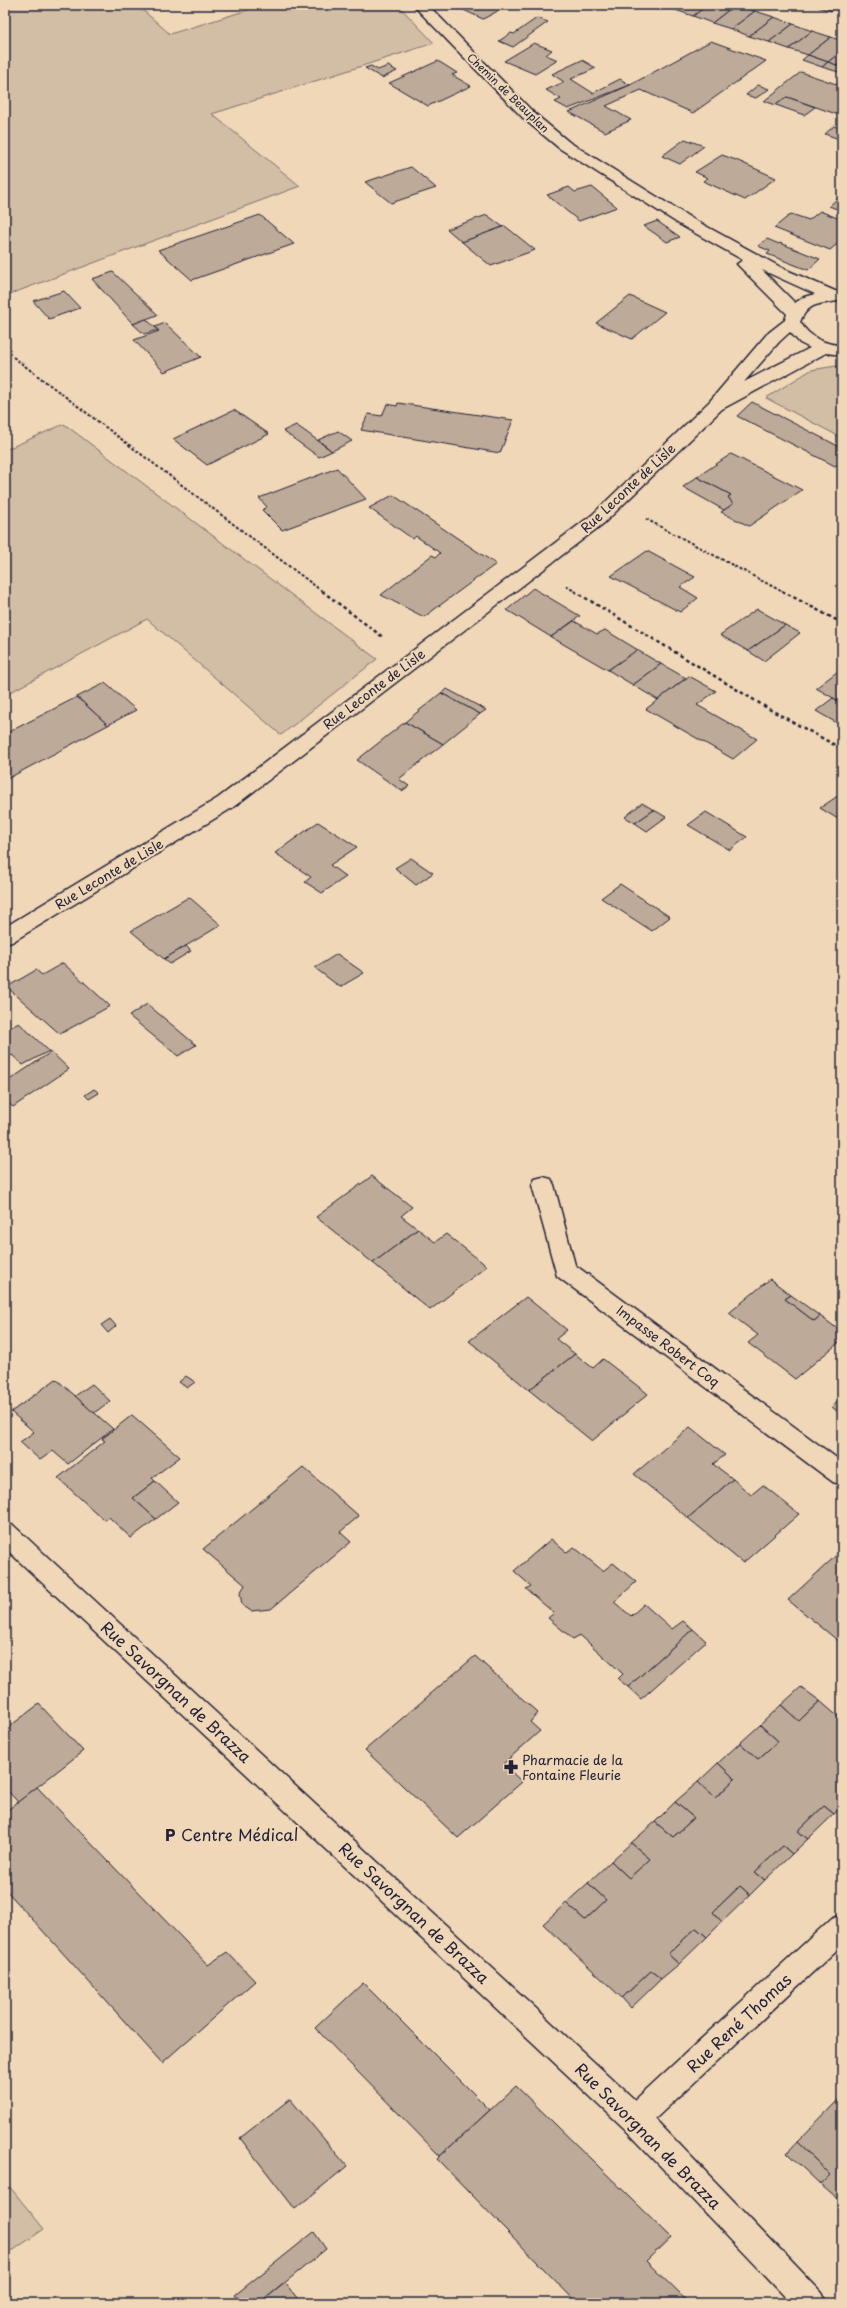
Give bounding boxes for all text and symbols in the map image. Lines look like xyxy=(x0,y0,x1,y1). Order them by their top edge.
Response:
street label: Chemin de Beauplan xyxy=(463,49,553,137)
street label: Rue Leconte de Lisle xyxy=(576,439,679,537)
street label: Rue Leconte de Lisle xyxy=(319,644,429,733)
street label: Rue Leconte de Lisle xyxy=(51,834,167,913)
street label: Impasse Robert Coq xyxy=(613,1300,724,1391)
street label: Rue Savorgnan de Brazza xyxy=(96,1615,258,1768)
place label: Pharmacie de la Fontaine Fleurie xyxy=(522,1750,624,1784)
pharmacy icon: Pharmacie de la Fontaine Fleurie xyxy=(503,1759,519,1775)
place label: Centre Médical xyxy=(181,1822,298,1846)
parking icon: Centre Médical xyxy=(162,1827,178,1843)
street label: Rue Savorgnan de Brazza xyxy=(334,1836,496,1989)
street label: Rue René Thomas xyxy=(681,1967,796,2077)
street label: Rue Savorgnan de Brazza xyxy=(570,2057,727,2214)

